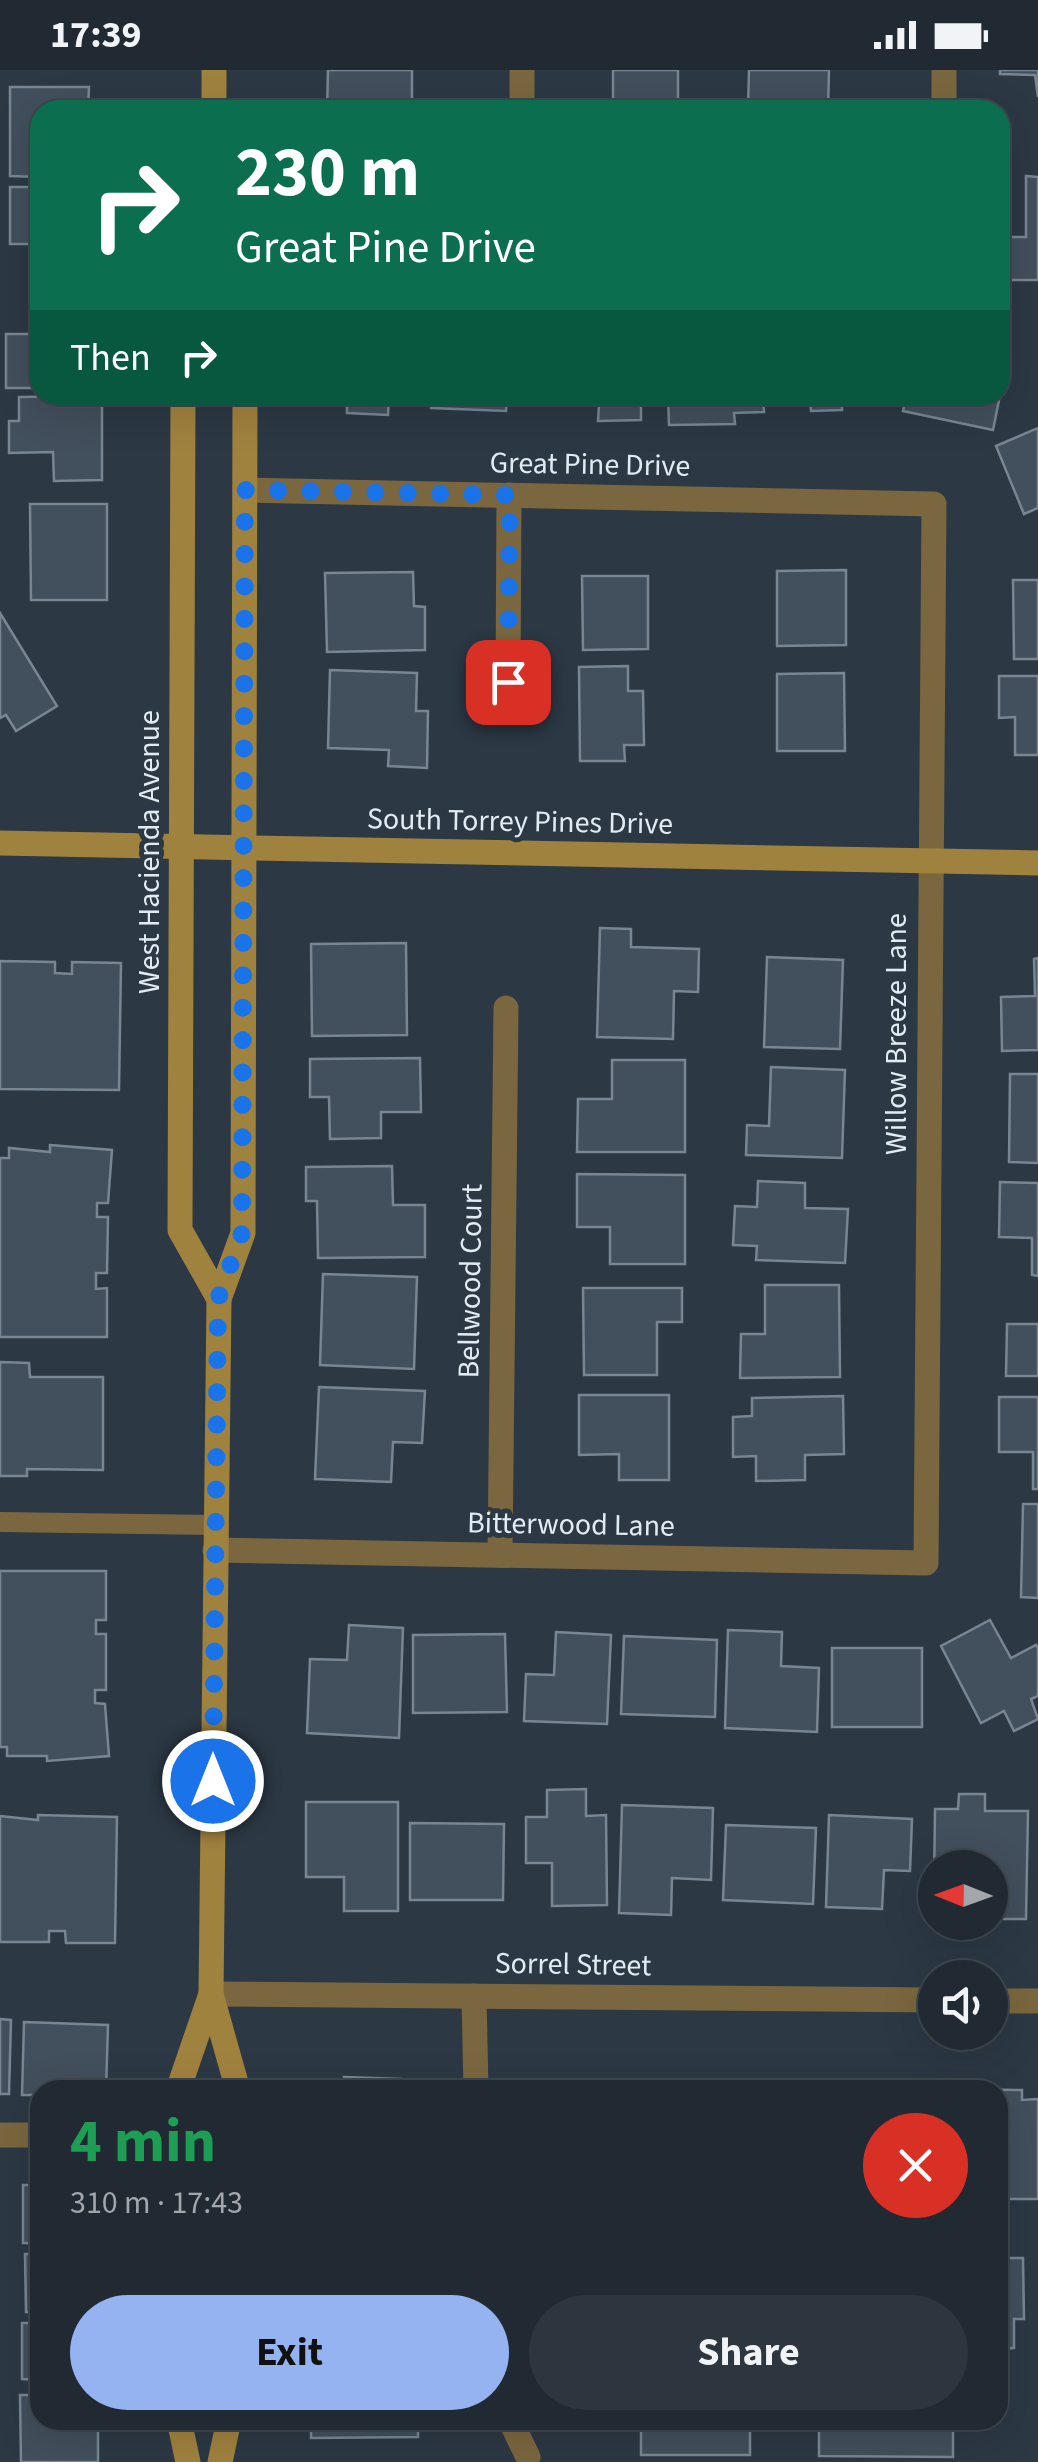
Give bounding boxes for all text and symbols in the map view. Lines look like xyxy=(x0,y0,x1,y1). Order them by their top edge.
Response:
text: 17:39 xyxy=(50,8,142,62)
text: 230 m xyxy=(235,123,420,223)
icon: right xyxy=(70,140,200,270)
text: Great Pine Drive xyxy=(235,216,536,280)
icon: right xyxy=(171,330,226,385)
text: Then xyxy=(70,331,151,385)
street label: Great Pine Drive xyxy=(489,441,691,488)
pin xyxy=(466,640,551,725)
icon: arrive xyxy=(481,655,536,710)
street label: West Hacienda Avenue xyxy=(128,710,171,994)
street label: South Torrey Pines Drive xyxy=(367,797,673,846)
street label: Willow Breeze Lane xyxy=(875,913,918,1155)
street label: Bellwood Court xyxy=(447,1183,494,1379)
street label: Bitterwood Lane xyxy=(467,1501,675,1548)
position arrow xyxy=(161,1729,265,1833)
north arrow xyxy=(918,1850,1008,1940)
map controls xyxy=(918,1850,1008,2050)
street label: Sorrel Street xyxy=(494,1942,652,1987)
button: sound xyxy=(918,1960,1008,2050)
text: 4 min xyxy=(70,2100,216,2185)
button: close xyxy=(863,2113,968,2218)
text: 310 m · 17:43 xyxy=(70,2180,243,2226)
button: Exit xyxy=(70,2295,509,2410)
button: Share xyxy=(529,2295,968,2410)

